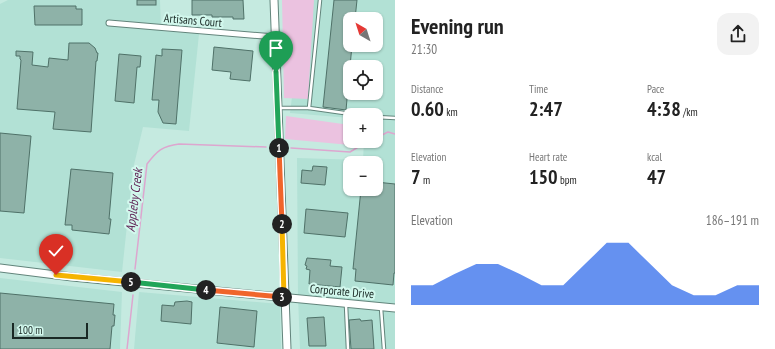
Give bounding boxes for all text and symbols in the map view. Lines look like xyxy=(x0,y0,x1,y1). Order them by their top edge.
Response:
street label: Artisans Court xyxy=(163,10,223,30)
north arrow xyxy=(343,12,383,52)
map controls xyxy=(343,12,383,196)
text: Evening run xyxy=(411,12,504,40)
button: share xyxy=(717,13,759,55)
pin xyxy=(259,31,293,72)
icon: arrive xyxy=(265,37,287,59)
text: 21:30 xyxy=(411,41,437,58)
button: locate xyxy=(343,60,383,100)
text: Distance xyxy=(411,82,443,96)
text: Time xyxy=(529,82,548,96)
text: Pace xyxy=(647,82,664,96)
text: 0.60 xyxy=(411,96,444,122)
text: 2:47 xyxy=(529,96,563,122)
text: 4:38 xyxy=(647,96,681,122)
text: km xyxy=(444,105,458,119)
text: /km xyxy=(681,105,698,119)
button: + xyxy=(343,108,383,148)
pin: 1 xyxy=(269,138,289,158)
text: 1 xyxy=(276,141,282,155)
text: Elevation xyxy=(411,150,446,164)
text: Heart rate xyxy=(529,150,567,164)
text: kcal xyxy=(647,150,662,164)
button: − xyxy=(343,156,383,196)
text: 7 xyxy=(411,164,421,190)
text: 150 xyxy=(529,164,558,190)
text: 47 xyxy=(647,164,666,190)
water label: Appleby Creek xyxy=(122,165,147,233)
text: m xyxy=(421,173,430,187)
text: bpm xyxy=(558,173,577,187)
text: Elevation xyxy=(411,212,453,229)
text: 186–191 m xyxy=(706,212,759,229)
pin: 2 xyxy=(272,214,292,234)
text: 2 xyxy=(279,217,285,231)
pin xyxy=(39,234,73,275)
icon: check xyxy=(45,240,67,262)
pin: 5 xyxy=(121,272,141,292)
text: 5 xyxy=(128,275,134,289)
pin: 4 xyxy=(196,280,216,300)
street label: Corporate Drive xyxy=(309,281,375,301)
text: 4 xyxy=(203,283,209,297)
pin: 3 xyxy=(272,287,292,307)
text: 3 xyxy=(279,290,285,304)
scale bar xyxy=(12,321,88,340)
text: 100 m xyxy=(18,323,42,337)

